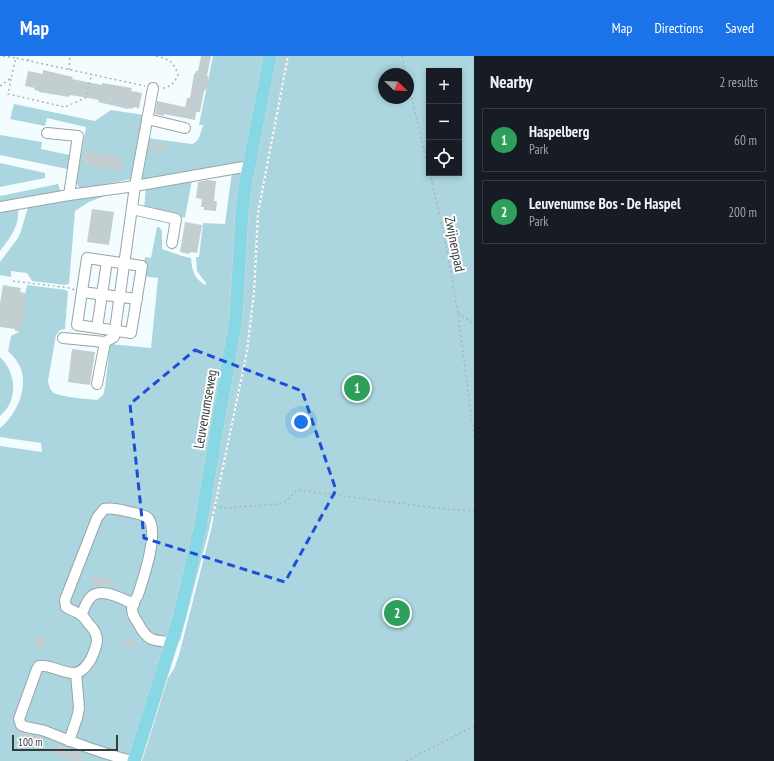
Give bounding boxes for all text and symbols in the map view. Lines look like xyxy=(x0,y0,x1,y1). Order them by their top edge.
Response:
text: Map xyxy=(20,16,49,40)
text: Map xyxy=(612,19,632,37)
text: Directions xyxy=(654,19,703,37)
text: Saved xyxy=(725,19,754,37)
north arrow xyxy=(378,68,414,104)
map controls xyxy=(426,68,462,176)
button: + xyxy=(426,68,462,104)
text: Nearby xyxy=(490,71,533,93)
text: 2 results xyxy=(719,74,758,91)
button: − xyxy=(426,104,462,140)
text: Haspelberg xyxy=(529,122,589,141)
text: 1 xyxy=(501,132,507,149)
text: 60 m xyxy=(734,132,757,149)
button: locate xyxy=(426,140,462,176)
text: Park xyxy=(529,141,548,158)
text: Leuvenumse Bos - De Haspel xyxy=(529,194,681,213)
text: 2 xyxy=(501,204,507,221)
text: 200 m xyxy=(728,204,757,221)
text: Park xyxy=(529,213,548,230)
street label: Zwijnenpad xyxy=(441,215,469,273)
street label: Leuvenumseweg xyxy=(189,368,221,450)
pin: 1 xyxy=(344,373,370,403)
your location xyxy=(291,412,311,432)
pin: 2 xyxy=(384,598,410,628)
scale bar xyxy=(12,733,118,752)
text: 100 m xyxy=(18,735,42,749)

